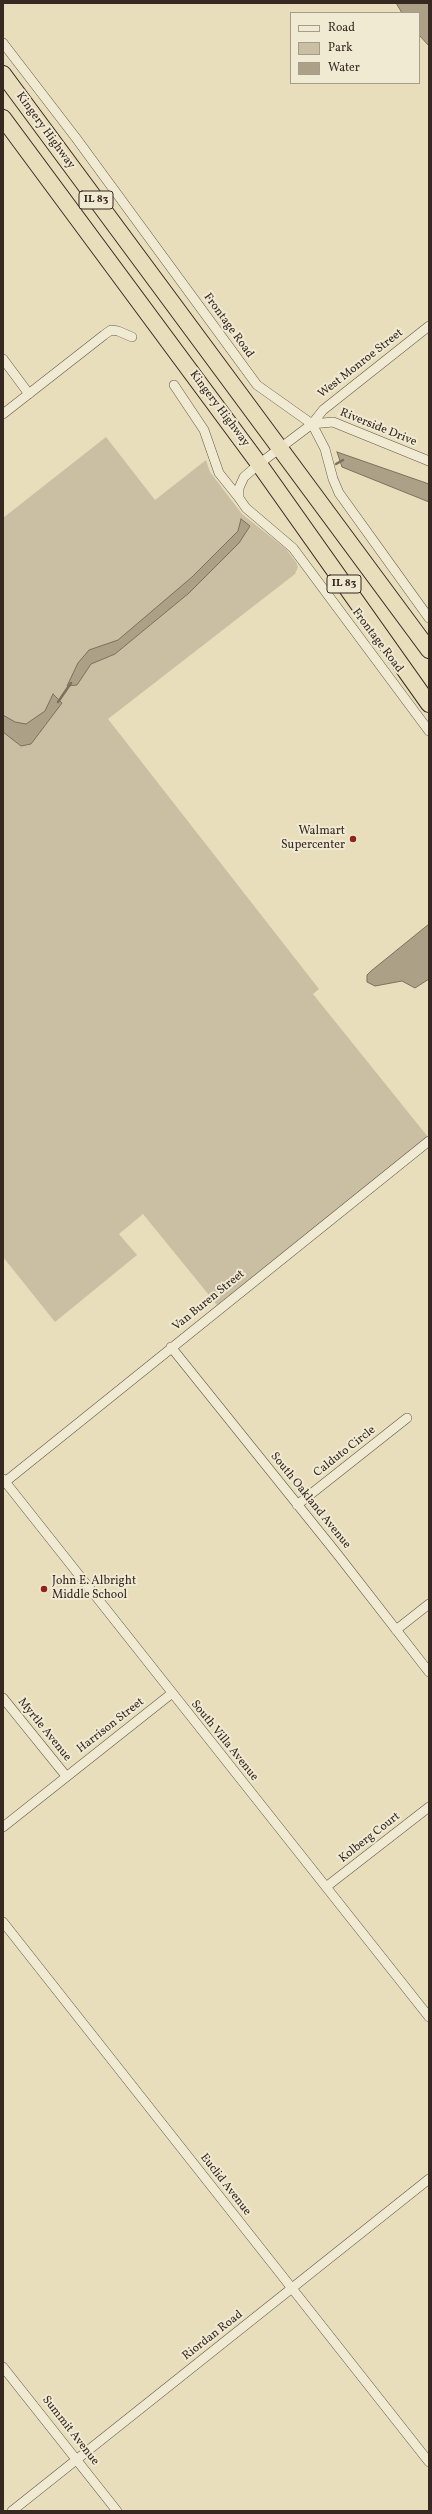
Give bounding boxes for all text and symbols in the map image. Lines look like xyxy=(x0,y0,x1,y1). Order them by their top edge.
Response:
legend xyxy=(290,12,420,84)
text: Road xyxy=(328,20,355,36)
text: Park xyxy=(328,40,353,56)
text: Water xyxy=(328,60,360,76)
street label: Kingery Highway xyxy=(12,90,78,172)
road number: IL 83 xyxy=(79,191,113,209)
street label: Frontage Road xyxy=(200,291,256,361)
street label: West Monroe Street xyxy=(316,326,406,402)
street label: Kingery Highway xyxy=(186,368,252,450)
street label: Riverside Drive xyxy=(337,406,419,450)
road number: IL 83 xyxy=(327,575,361,593)
street label: Frontage Road xyxy=(348,606,406,676)
place label: Walmart Supercenter xyxy=(281,825,345,853)
marker: Walmart Supercenter xyxy=(348,834,358,844)
street label: Van Buren Street xyxy=(170,1268,248,1334)
street label: Calduto Circle xyxy=(311,1423,379,1481)
street label: South Oakland Avenue xyxy=(267,1450,353,1552)
place label: John E. Albright Middle School xyxy=(52,1575,136,1603)
marker: John E. Albright Middle School xyxy=(39,1584,49,1594)
street label: Myrtle Avenue xyxy=(14,1695,74,1765)
street label: Harrison Street xyxy=(75,1695,147,1757)
street label: South Villa Avenue xyxy=(187,1698,261,1784)
street label: Kolberg Court xyxy=(337,1810,403,1866)
street label: Euclid Avenue xyxy=(196,2151,254,2219)
street label: Riordan Road xyxy=(180,2308,246,2364)
street label: Summit Avenue xyxy=(38,2393,102,2469)

